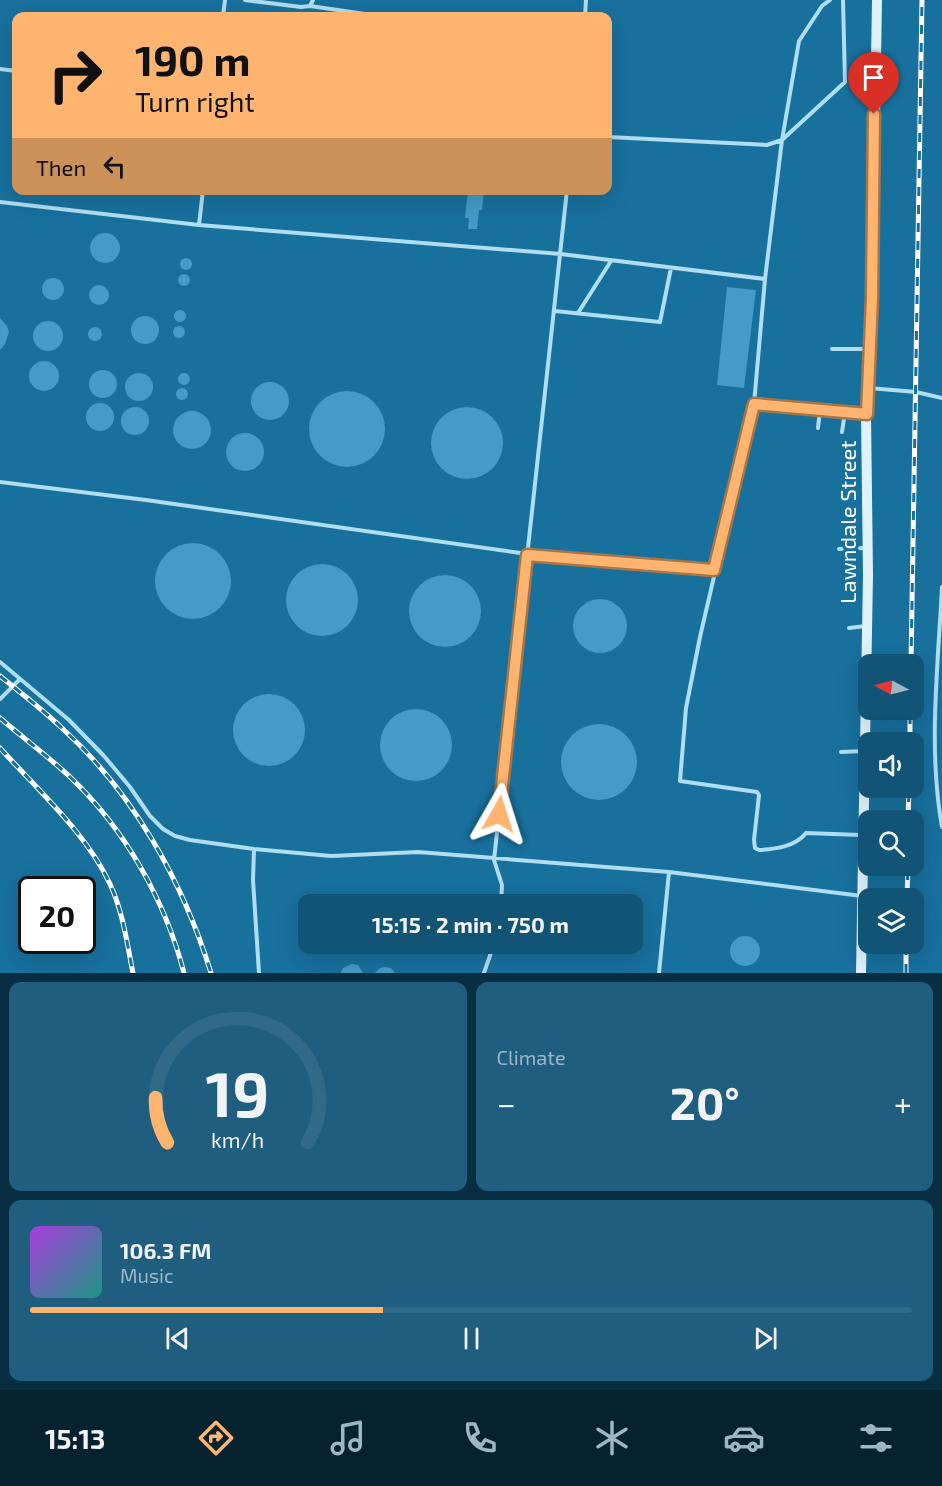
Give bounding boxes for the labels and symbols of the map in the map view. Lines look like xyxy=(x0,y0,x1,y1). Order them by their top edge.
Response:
pin xyxy=(848,52,899,114)
street label: Lawndale Street xyxy=(834,440,860,604)
north arrow xyxy=(858,654,924,720)
position arrow xyxy=(467,782,531,846)
speed limit sign: 20 xyxy=(18,876,96,954)

